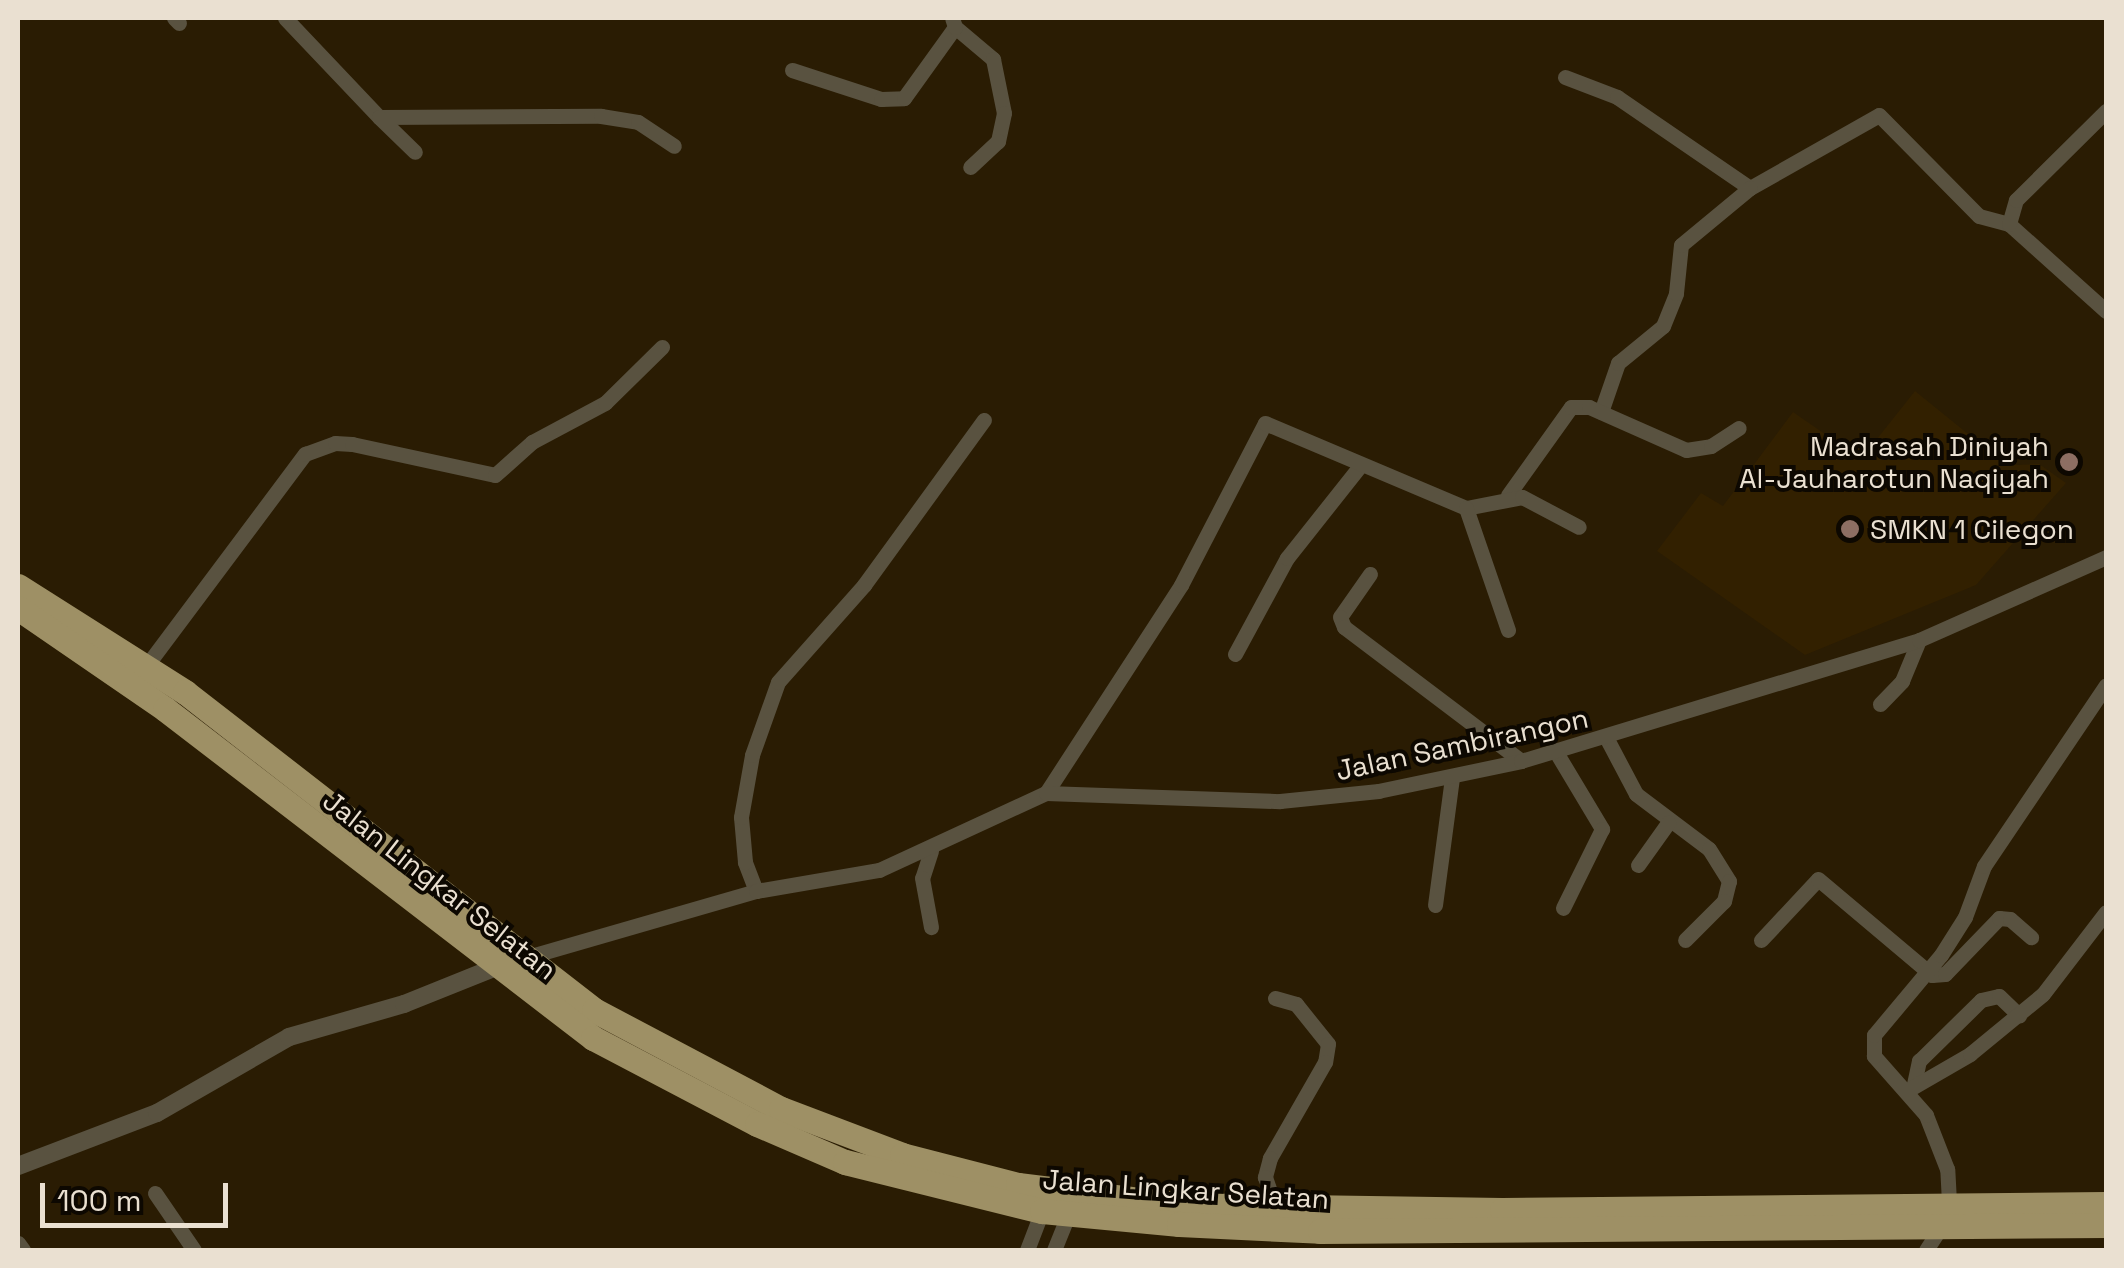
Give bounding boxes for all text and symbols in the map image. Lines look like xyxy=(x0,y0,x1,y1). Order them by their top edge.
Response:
place label: Madrasah Diniyah Al-Jauharotun Naqiyah xyxy=(1739,429,2049,495)
marker: Madrasah Diniyah Al-Jauharotun Naqiyah xyxy=(2058,451,2080,473)
place label: SMKN 1 Cilegon xyxy=(1870,512,2074,546)
marker: SMKN 1 Cilegon xyxy=(1839,518,1861,540)
street label: Jalan Sambirangon xyxy=(1333,701,1591,787)
street label: Jalan Lingkar Selatan xyxy=(317,783,563,987)
street label: Jalan Lingkar Selatan xyxy=(1042,1162,1330,1216)
scale bar xyxy=(45,1163,232,1225)
text: 100 m xyxy=(57,1181,142,1220)

